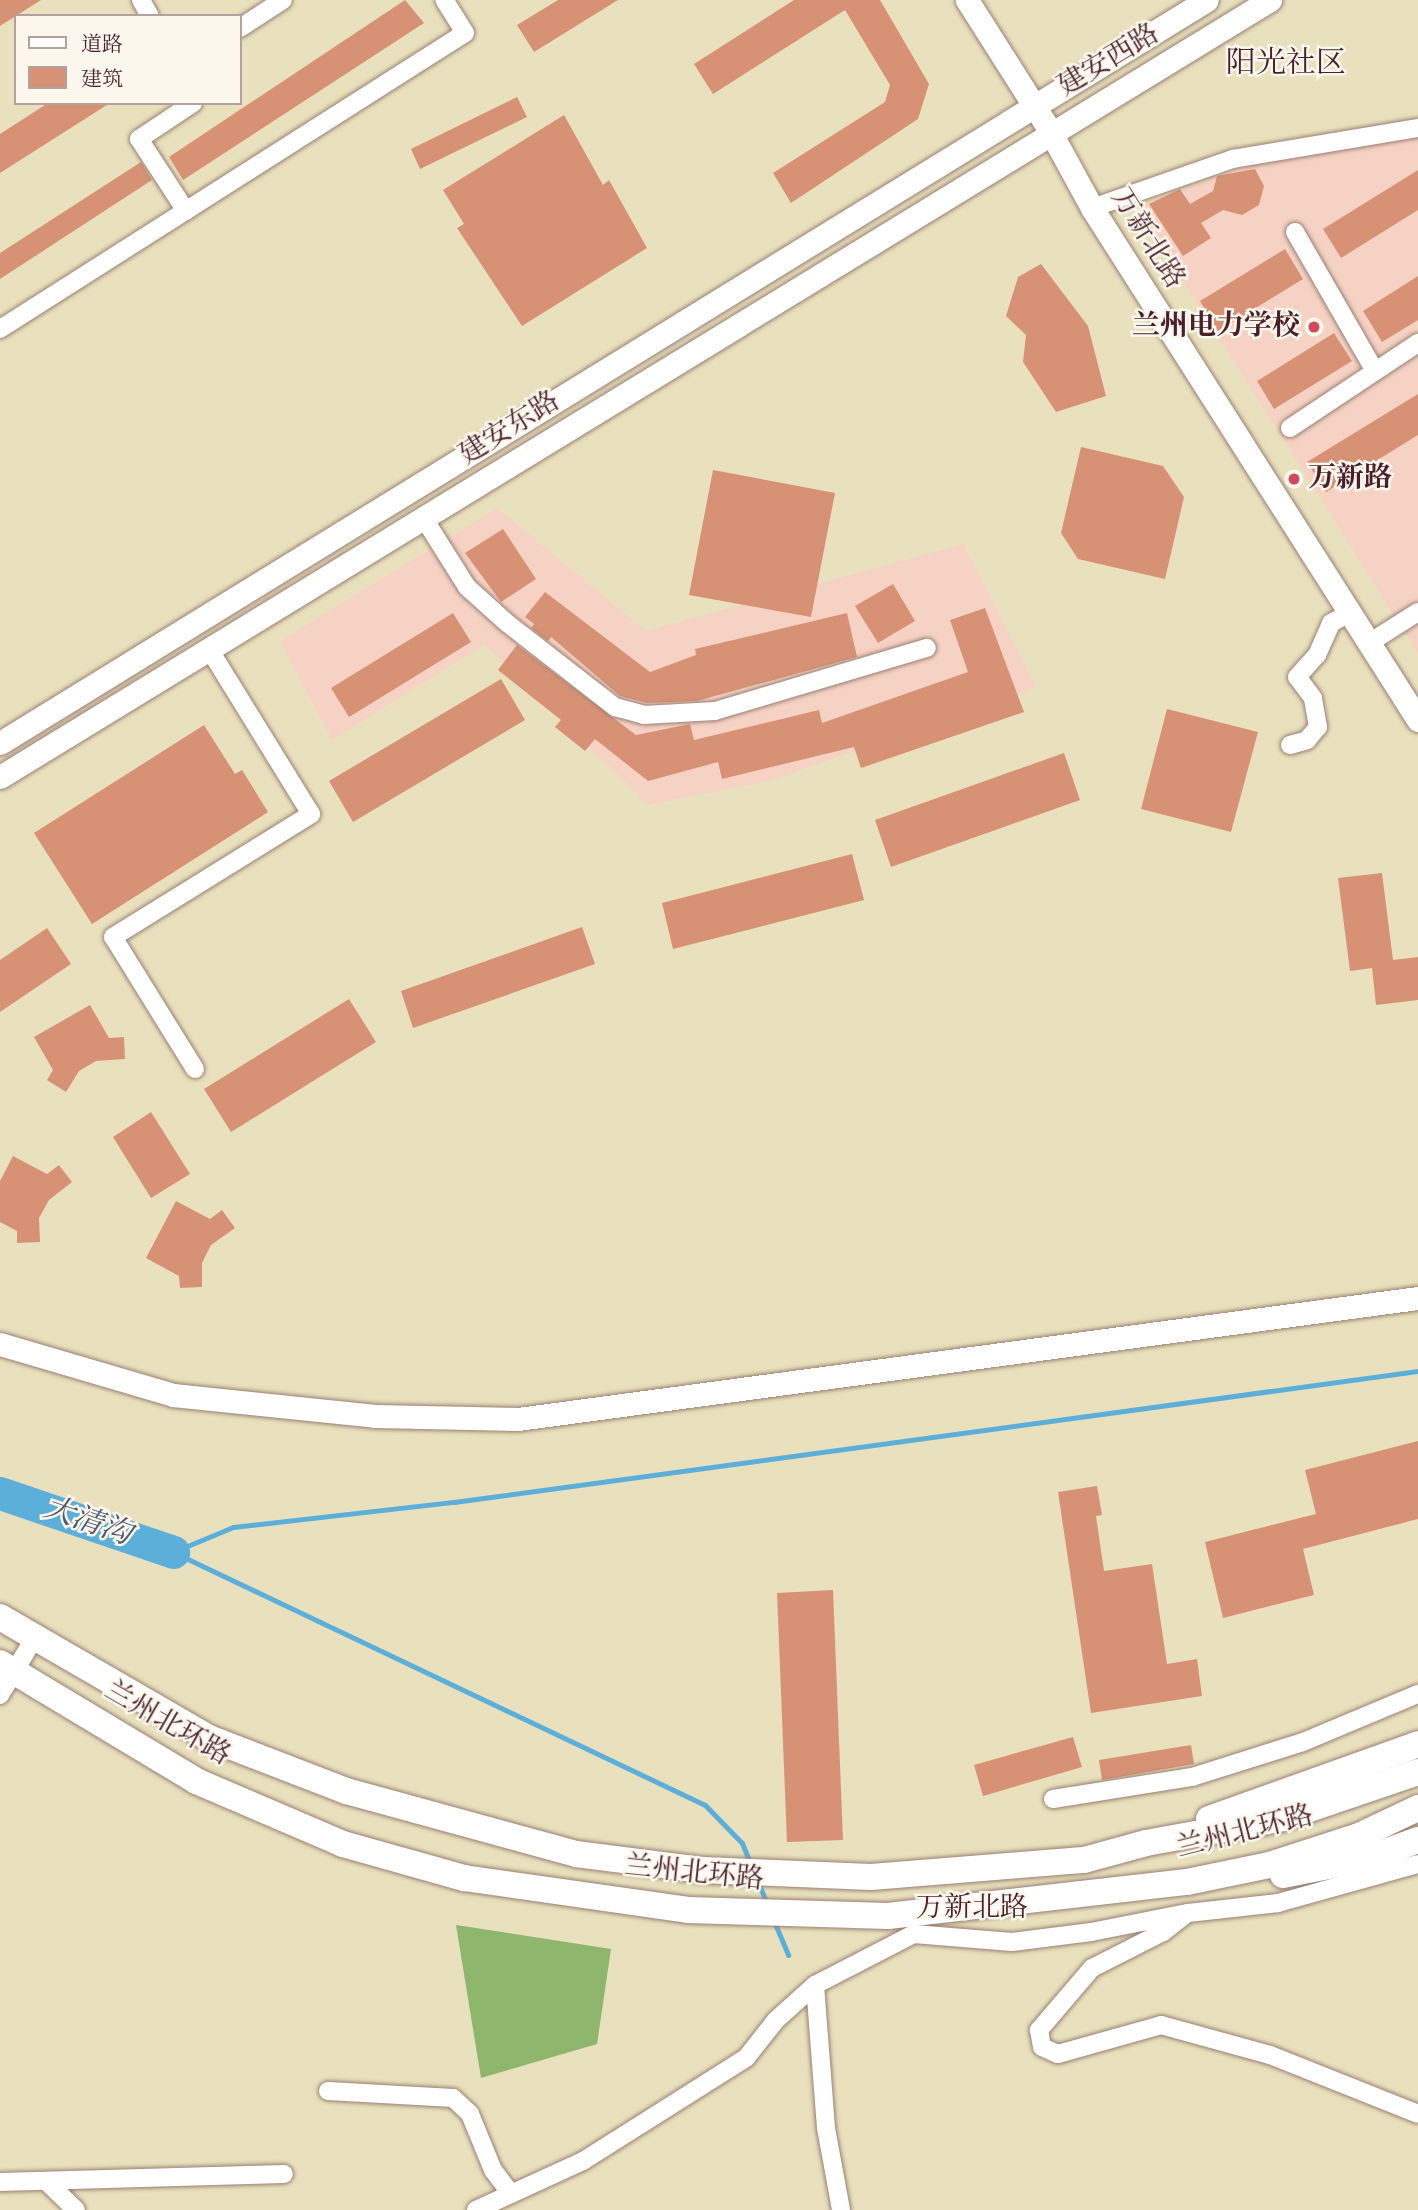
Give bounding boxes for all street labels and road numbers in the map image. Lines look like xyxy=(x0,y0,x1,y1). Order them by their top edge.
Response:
street label: 建安西路 xyxy=(1052,18,1166,104)
street label: 万新北路 xyxy=(1103,183,1191,295)
street label: 建安东路 xyxy=(454,385,566,473)
street label: 兰州北环路 xyxy=(98,1674,236,1774)
street label: 兰州北环路 xyxy=(1173,1800,1317,1866)
street label: 兰州北环路 xyxy=(623,1850,765,1898)
street label: 万新北路 xyxy=(916,1892,1028,1926)

